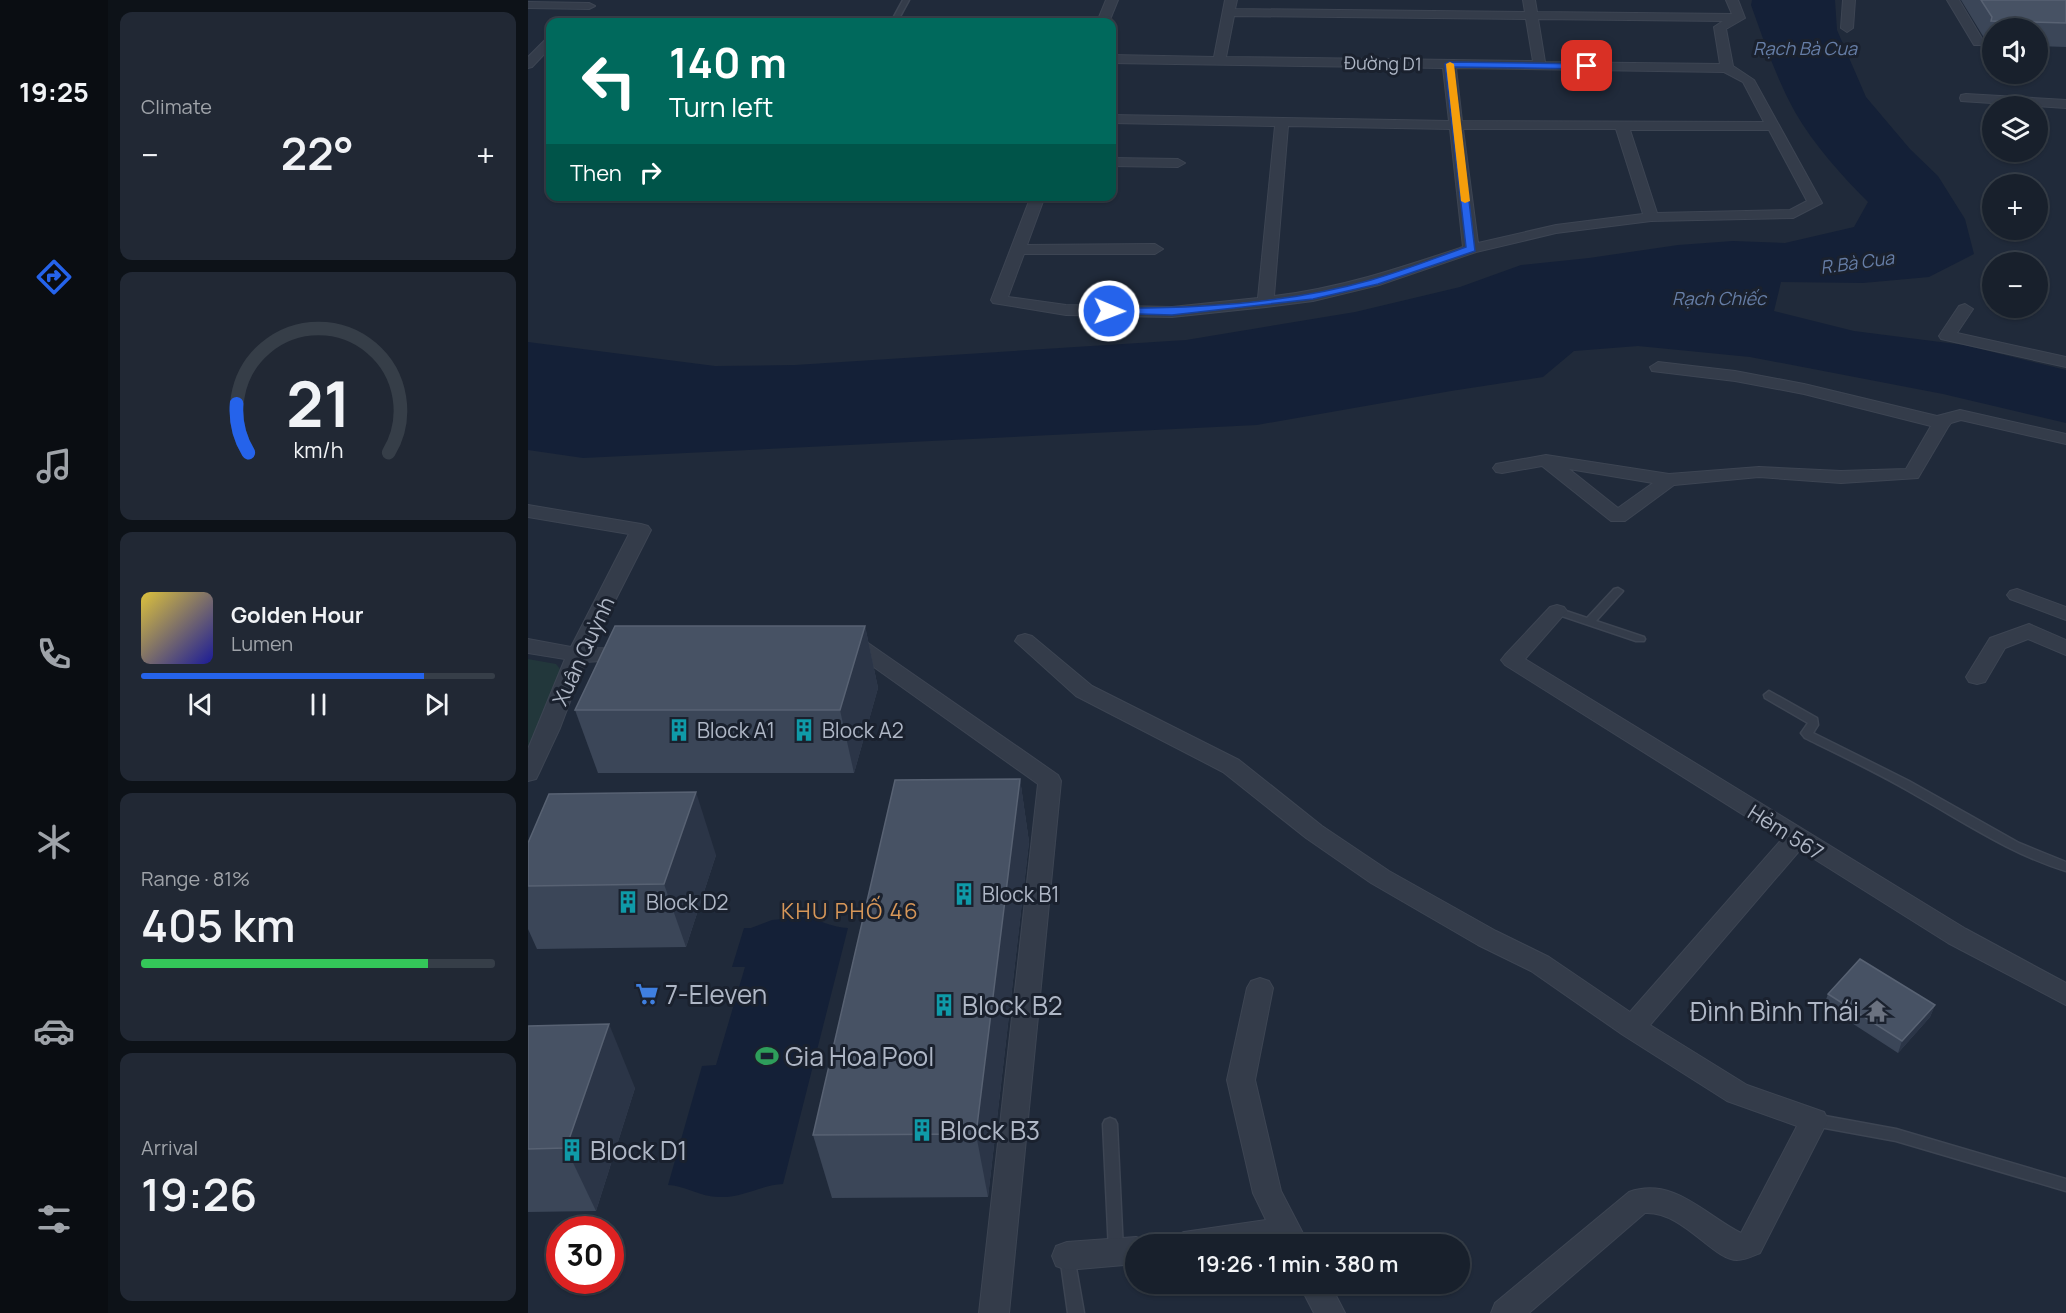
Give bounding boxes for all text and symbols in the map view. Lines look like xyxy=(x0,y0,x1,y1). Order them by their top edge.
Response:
map controls xyxy=(1982,18,2048,318)
button: sound xyxy=(1982,18,2048,84)
text: 140 m xyxy=(669,33,787,91)
water label: Rạch Bà Cua xyxy=(1753,36,1858,60)
pin xyxy=(1561,40,1612,91)
icon: left xyxy=(570,42,648,120)
icon: arrive xyxy=(1570,49,1603,82)
street label: Đường D1 xyxy=(1344,50,1422,76)
text: 19:25 xyxy=(19,73,89,110)
text: Turn left xyxy=(669,88,773,125)
text: Climate xyxy=(141,93,212,120)
button: layers xyxy=(1982,96,2048,162)
text: 22° xyxy=(281,122,354,184)
text: − xyxy=(141,132,159,177)
text: + xyxy=(476,132,495,177)
icon: right xyxy=(634,156,667,189)
text: Then xyxy=(570,158,622,188)
button: + xyxy=(1982,174,2048,240)
water label: R.Bà Cua xyxy=(1819,245,1896,279)
button: − xyxy=(1982,252,2048,318)
icon: directions xyxy=(33,256,75,298)
position arrow xyxy=(1077,279,1141,343)
water label: Rạch Chiếc xyxy=(1672,286,1768,310)
text: 21 xyxy=(286,360,350,446)
text: km/h xyxy=(293,436,343,465)
icon: music xyxy=(33,445,75,487)
street label: Xuân Quỳnh xyxy=(546,592,620,710)
text: Golden Hour xyxy=(231,600,364,630)
text: Lumen xyxy=(231,630,293,657)
icon: phone xyxy=(33,633,75,675)
icon: previous xyxy=(184,688,217,721)
icon: pause xyxy=(302,688,335,721)
icon: next xyxy=(420,688,453,721)
place label: Block A1 xyxy=(697,716,775,744)
place label: Block A2 xyxy=(822,716,904,744)
building icon: Block A1 xyxy=(666,717,692,743)
building icon: Block A2 xyxy=(791,717,817,743)
street label: Hẻm 567 xyxy=(1743,798,1829,866)
icon: climate xyxy=(33,821,75,863)
text: Range · 81% xyxy=(141,865,250,892)
place label: Block B1 xyxy=(982,880,1060,908)
building icon: Block B1 xyxy=(951,881,977,907)
place label: Block D2 xyxy=(646,888,729,916)
building icon: Block D2 xyxy=(615,889,641,915)
text: 405 km xyxy=(141,894,296,956)
district label: KHU PHỐ 46 xyxy=(781,895,919,926)
place label: 7-Eleven xyxy=(665,976,767,1012)
supermarket icon: 7-Eleven xyxy=(634,981,660,1007)
place label: Block B2 xyxy=(962,987,1063,1023)
building icon: Block B2 xyxy=(931,992,957,1018)
place label: Đình Bình Thái xyxy=(1690,993,1859,1029)
temple icon: Đình Bình Thái xyxy=(1864,998,1890,1024)
icon: car xyxy=(33,1010,75,1052)
place label: Gia Hoa Pool xyxy=(785,1038,934,1074)
sports icon: Gia Hoa Pool xyxy=(754,1043,780,1069)
place label: Block B3 xyxy=(940,1112,1040,1148)
building icon: Block B3 xyxy=(909,1117,935,1143)
place label: Block D1 xyxy=(590,1132,687,1168)
text: Arrival xyxy=(141,1134,198,1161)
building icon: Block D1 xyxy=(559,1137,585,1163)
text: 19:26 xyxy=(141,1163,257,1225)
icon: filters xyxy=(33,1198,75,1240)
speed limit sign: 30 xyxy=(546,1216,624,1294)
text: 19:26 · 1 min · 380 m xyxy=(1197,1249,1398,1279)

